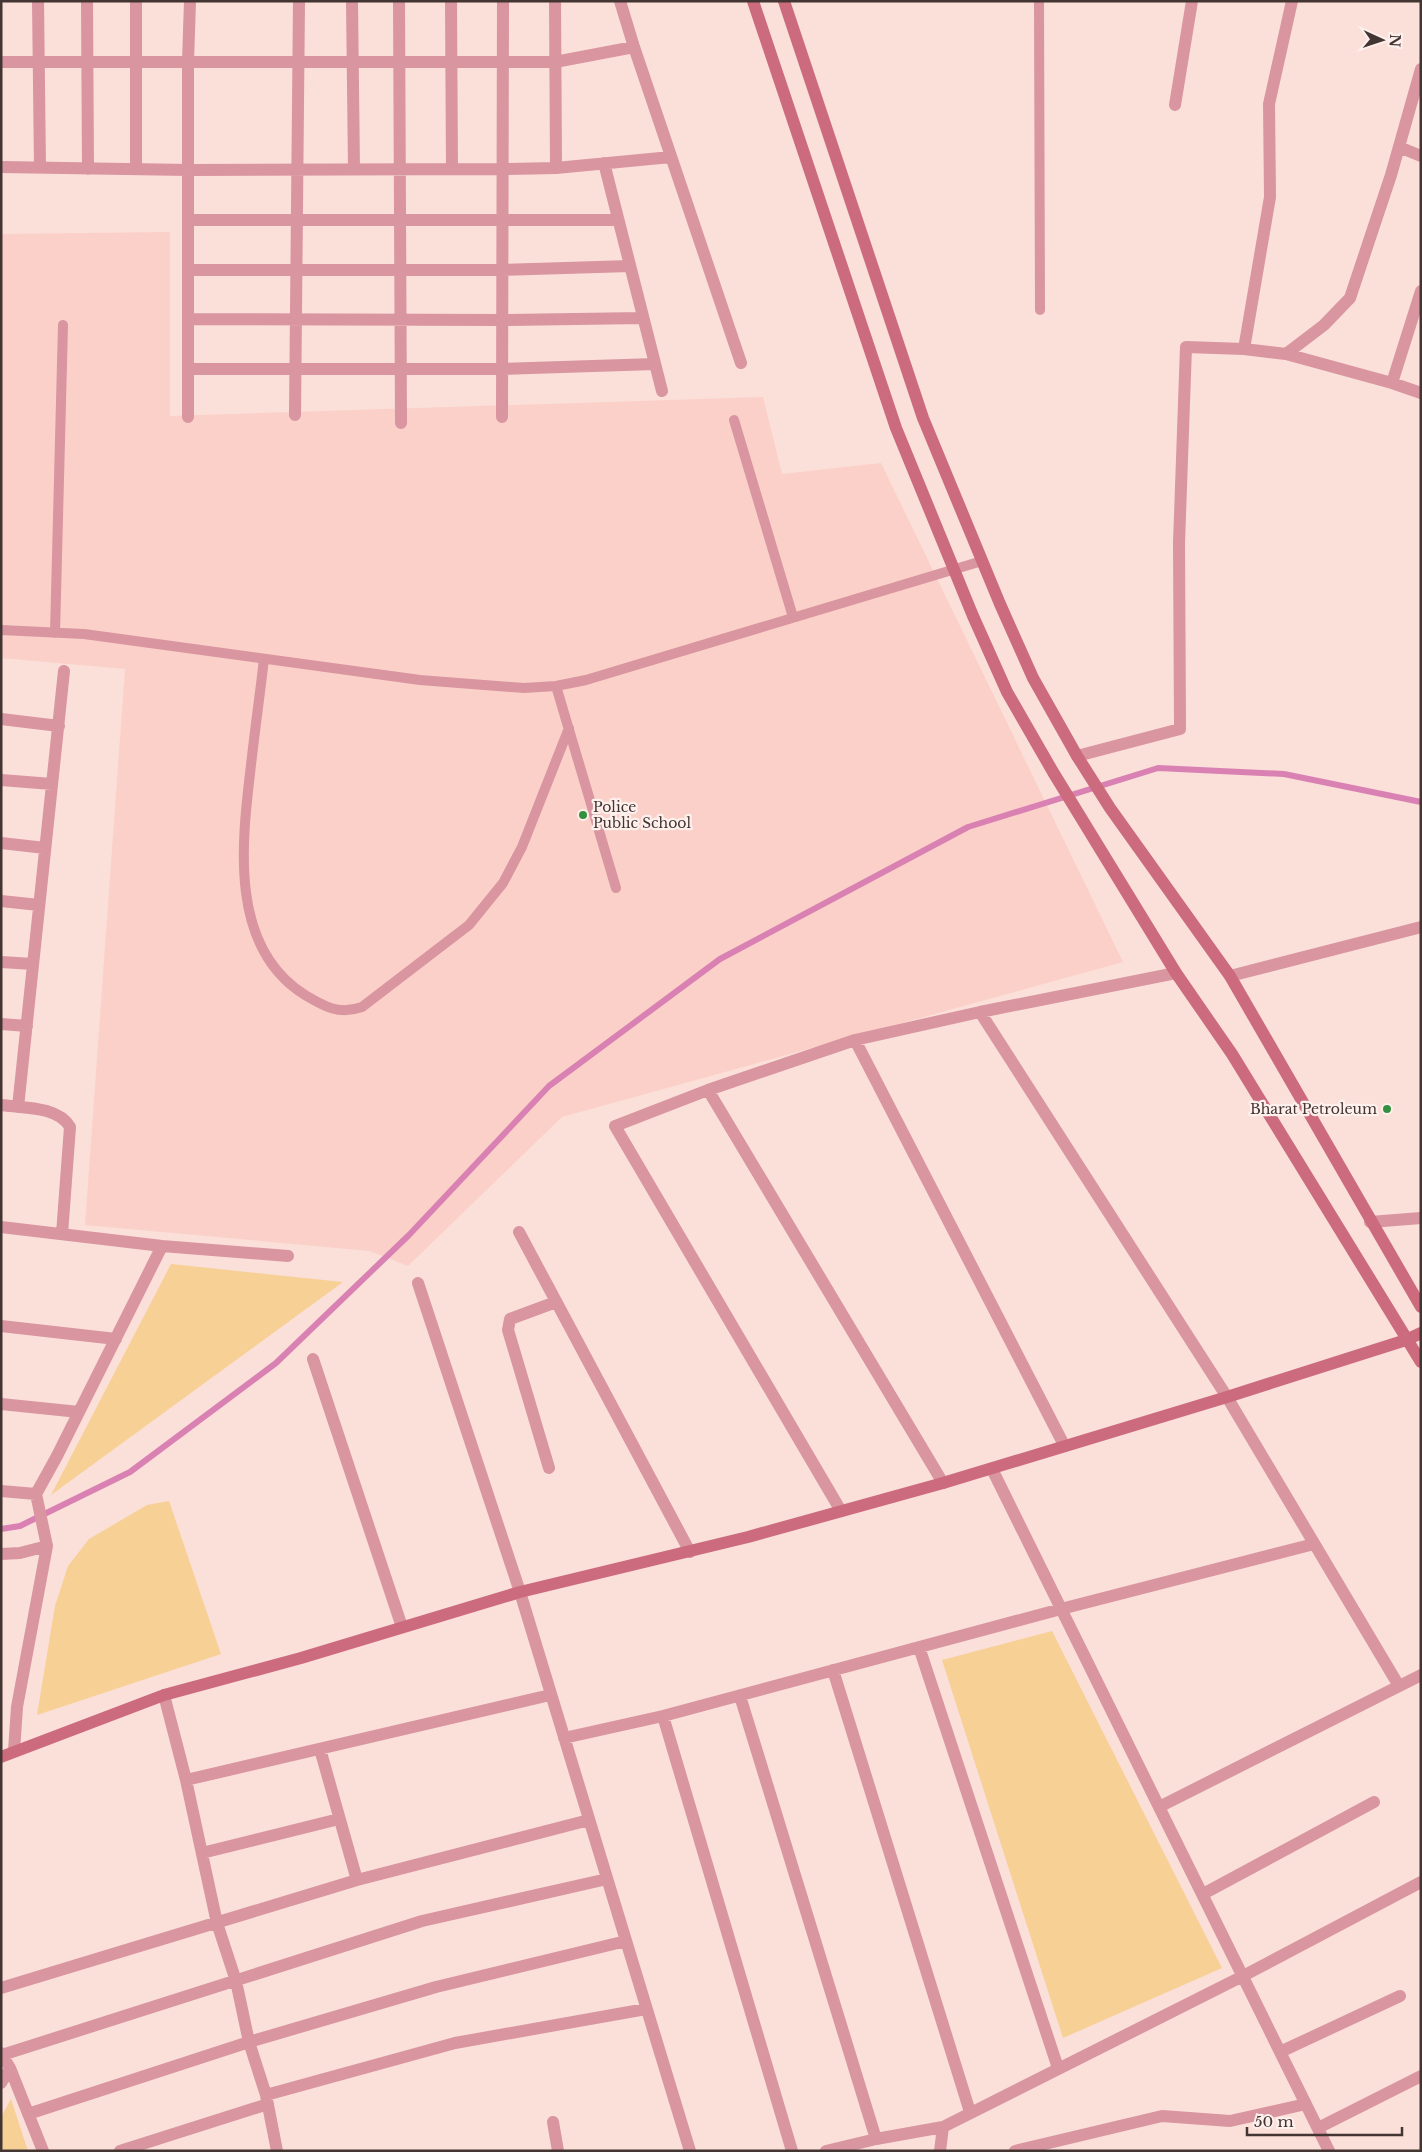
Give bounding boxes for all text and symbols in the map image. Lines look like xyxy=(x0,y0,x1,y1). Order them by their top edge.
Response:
north arrow xyxy=(1357,15,1407,65)
text: N xyxy=(1386,34,1404,48)
place label: Police Public School xyxy=(593,798,691,832)
marker: Police Public School xyxy=(577,809,589,821)
place label: Bharat Petroleum xyxy=(1250,1100,1377,1118)
marker: Bharat Petroleum xyxy=(1381,1103,1393,1115)
scale bar xyxy=(1247,2104,1402,2136)
text: 50 m xyxy=(1254,2112,1294,2131)

